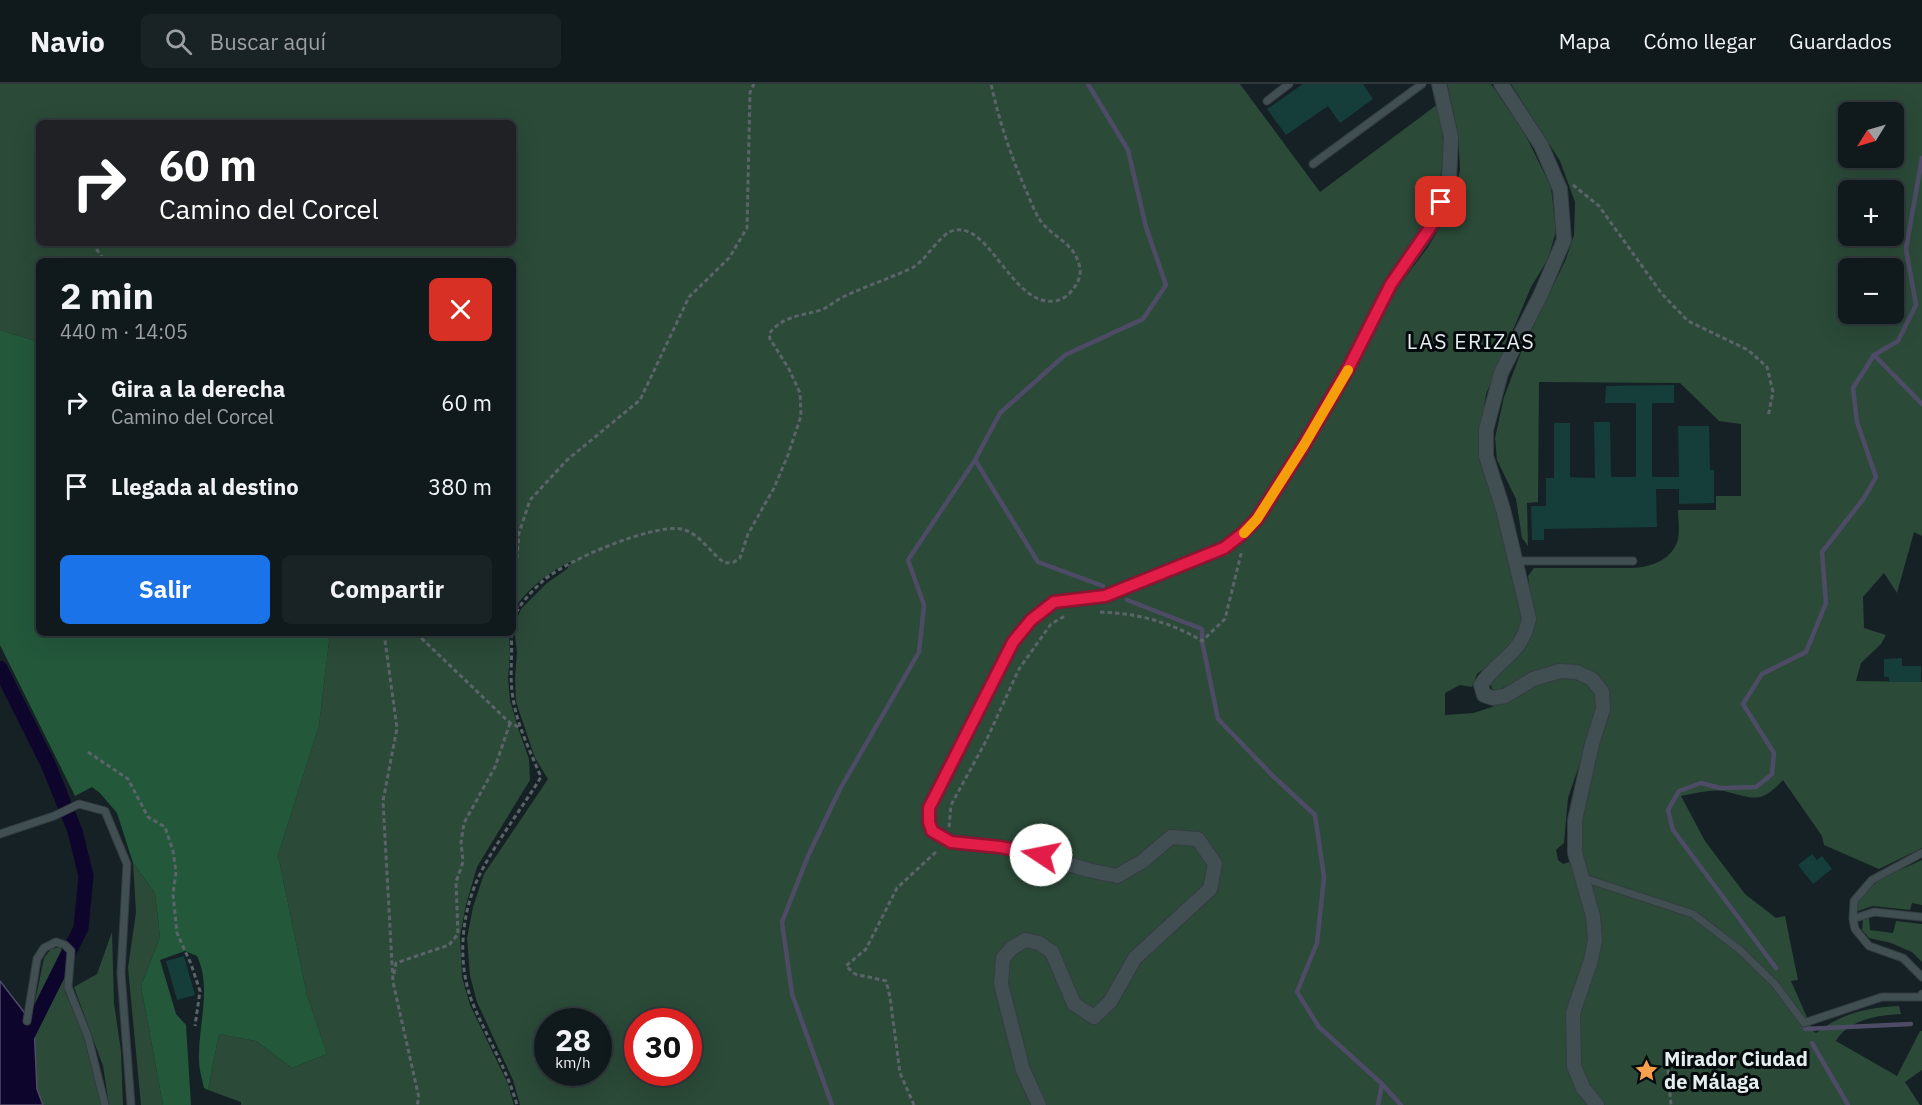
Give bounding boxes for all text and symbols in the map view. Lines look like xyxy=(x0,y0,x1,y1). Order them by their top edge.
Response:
search box xyxy=(141,14,561,68)
text: Navio xyxy=(30,23,105,60)
icon: search xyxy=(162,25,195,58)
text: Buscar aquí xyxy=(210,27,326,56)
text: Mapa xyxy=(1559,27,1610,55)
text: Cómo llegar xyxy=(1643,27,1756,55)
text: Guardados xyxy=(1789,27,1892,55)
north arrow xyxy=(1838,102,1904,168)
map controls xyxy=(1838,102,1904,324)
text: 60 m xyxy=(159,138,257,193)
icon: right xyxy=(60,144,138,222)
pin xyxy=(1415,176,1466,227)
button: + xyxy=(1838,180,1904,246)
icon: arrive xyxy=(1424,185,1457,218)
text: Camino del Corcel xyxy=(159,191,379,226)
button: − xyxy=(1838,258,1904,324)
text: 2 min xyxy=(60,272,154,319)
button: close xyxy=(429,278,492,341)
text: 440 m · 14:05 xyxy=(60,318,188,345)
district label: LAS ERIZAS xyxy=(1407,327,1535,355)
text: Gira a la derecha xyxy=(111,374,285,403)
icon: right xyxy=(60,386,93,419)
text: 60 m xyxy=(441,388,492,417)
text: Camino del Corcel xyxy=(111,403,274,430)
icon: arrive xyxy=(60,470,93,503)
text: Llegada al destino xyxy=(111,472,299,501)
text: 380 m xyxy=(428,472,492,501)
button: Salir xyxy=(60,555,270,624)
button: Compartir xyxy=(282,555,492,624)
position arrow xyxy=(1009,823,1073,887)
speed limit sign: 30 xyxy=(624,1008,702,1086)
text: 28 xyxy=(555,1020,591,1059)
place label: Mirador Ciudad de Málaga xyxy=(1664,1045,1808,1095)
text: km/h xyxy=(555,1053,591,1072)
place icon: Mirador Ciudad de Málaga xyxy=(1633,1057,1659,1083)

